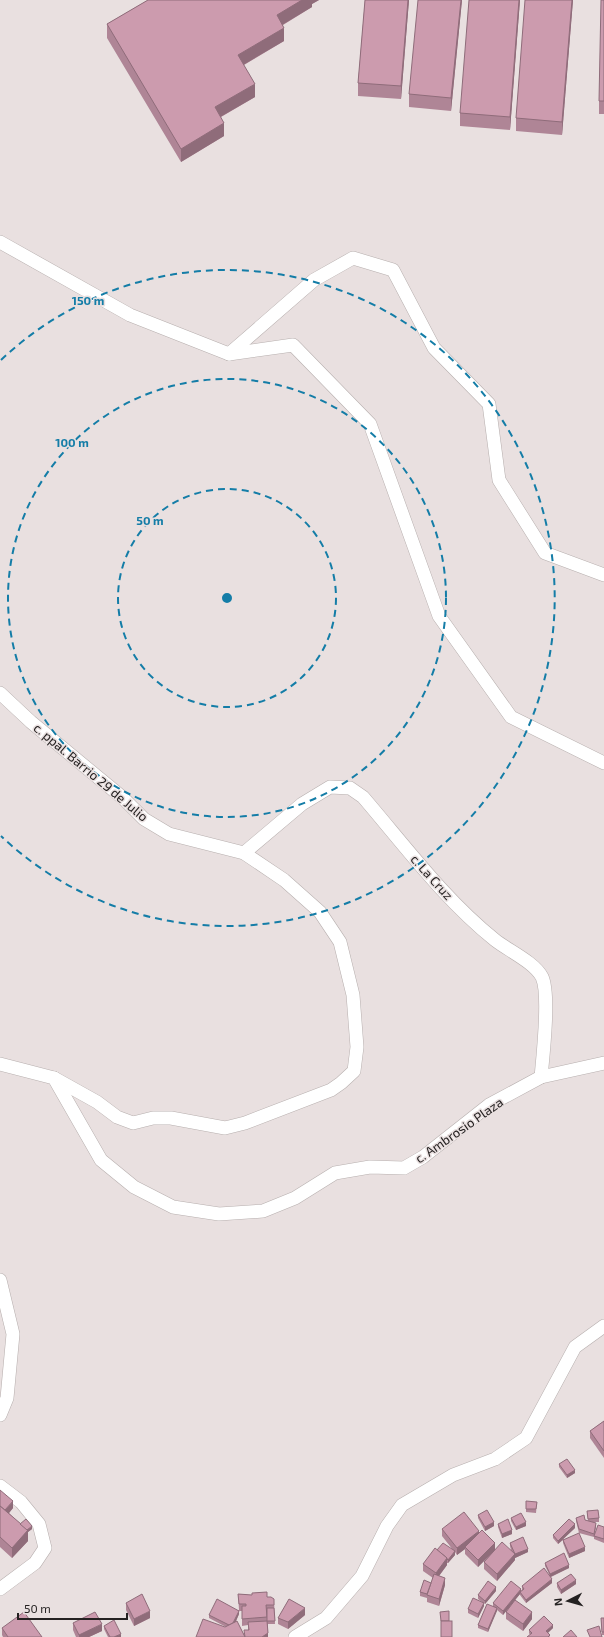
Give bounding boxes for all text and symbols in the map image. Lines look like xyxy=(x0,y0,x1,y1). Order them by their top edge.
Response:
text: 150 m xyxy=(72,293,104,307)
text: 100 m xyxy=(55,435,89,449)
text: 50 m xyxy=(136,513,164,527)
centre of rings xyxy=(220,591,234,605)
street label: c. ppal. Barrio 29 de Julio xyxy=(31,719,151,825)
street label: c. La Cruz xyxy=(407,851,457,903)
street label: c. Ambrosio Plaza xyxy=(412,1094,506,1166)
north arrow xyxy=(548,1581,588,1621)
scale bar xyxy=(18,1595,127,1621)
text: N xyxy=(551,1597,564,1607)
text: 50 m xyxy=(24,1601,51,1615)

